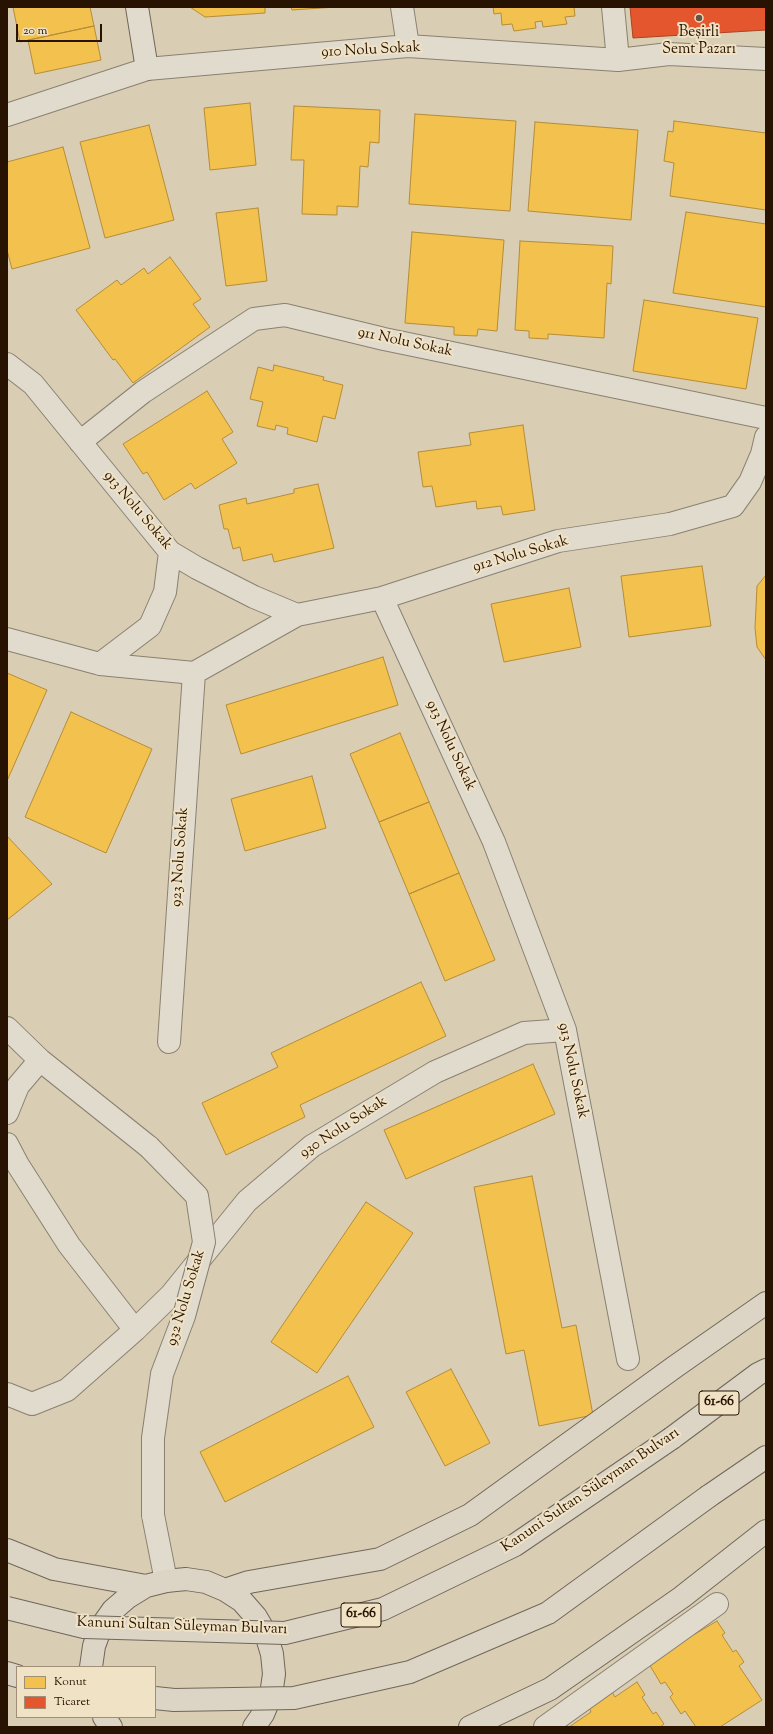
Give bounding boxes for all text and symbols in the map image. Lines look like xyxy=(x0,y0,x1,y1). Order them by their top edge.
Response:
marker: Beşirli Semt Pazarı xyxy=(694,13,704,23)
scale bar xyxy=(18,16,104,42)
text: 20 m xyxy=(23,22,47,40)
place label: Beşirli Semt Pazarı xyxy=(662,24,736,59)
street label: 910 Nolu Sokak xyxy=(321,39,421,63)
street label: 911 Nolu Sokak xyxy=(356,324,454,362)
street label: 913 Nolu Sokak xyxy=(99,468,175,554)
street label: 912 Nolu Sokak xyxy=(471,533,571,577)
street label: 913 Nolu Sokak xyxy=(421,698,479,794)
street label: 923 Nolu Sokak xyxy=(169,807,193,907)
street label: 913 Nolu Sokak xyxy=(553,1021,591,1121)
street label: 930 Nolu Sokak xyxy=(297,1093,391,1163)
street label: 932 Nolu Sokak xyxy=(164,1248,210,1348)
road number: 61-66 xyxy=(699,1391,739,1415)
street label: Kanuni Sultan Süleyman Bulvarı xyxy=(499,1425,683,1557)
road number: 61-66 xyxy=(341,1603,381,1627)
street label: Kanuni Sultan Süleyman Bulvarı xyxy=(76,1614,288,1640)
legend xyxy=(16,1666,156,1718)
text: Konut xyxy=(54,1673,87,1691)
text: Ticaret xyxy=(54,1693,90,1711)

